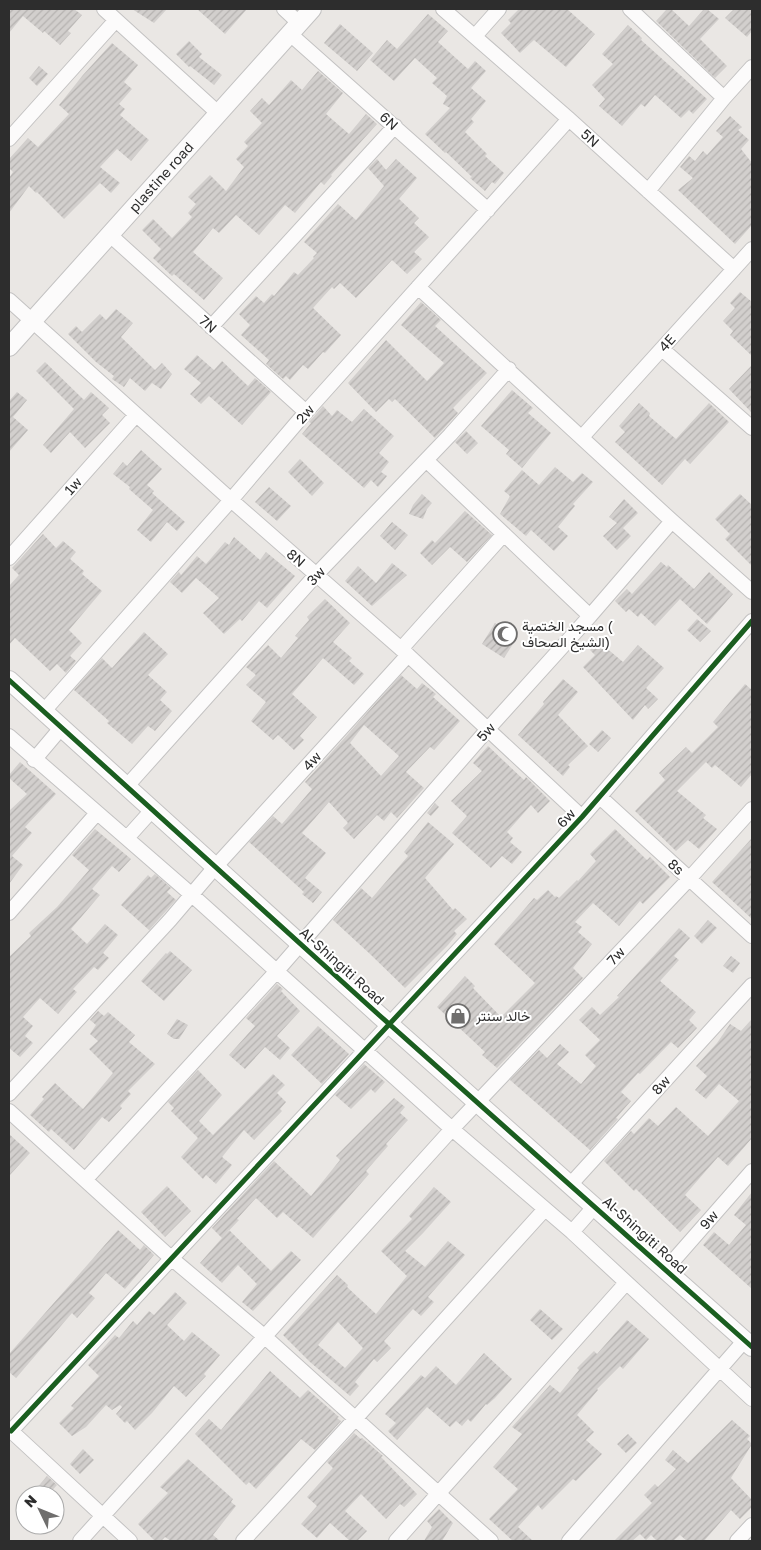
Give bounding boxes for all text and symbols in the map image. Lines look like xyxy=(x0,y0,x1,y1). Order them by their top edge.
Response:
street label: 6N xyxy=(377,108,402,133)
street label: 5N xyxy=(578,125,603,150)
street label: plastine road xyxy=(125,138,197,215)
street label: 7N xyxy=(196,311,221,336)
street label: 4E xyxy=(655,331,679,355)
street label: 2w xyxy=(292,401,317,427)
street label: 1w xyxy=(60,473,85,498)
street label: 8N xyxy=(284,545,309,570)
street label: 3w xyxy=(303,563,329,589)
place label: مسجد الختمية ( الشيخ الصحاف) xyxy=(522,617,613,653)
mosque icon: مسجد الختمية ( الشيخ الصحاف) xyxy=(492,621,518,647)
street label: 5w xyxy=(473,719,498,745)
street label: 4w xyxy=(299,748,325,774)
street label: 6w xyxy=(553,805,579,831)
street label: 8s xyxy=(665,855,688,878)
street label: Al-Shingiti Road xyxy=(297,923,388,1008)
street label: 7w xyxy=(603,943,628,968)
shop icon: خالد سنتر xyxy=(445,1003,471,1029)
place label: خالد سنتر xyxy=(475,1007,530,1025)
street label: 8w xyxy=(648,1072,674,1098)
street label: Al-Shingiti Road xyxy=(600,1192,691,1277)
street label: 9w xyxy=(696,1207,722,1233)
north arrow xyxy=(15,1485,65,1535)
text: N xyxy=(20,1491,40,1510)

